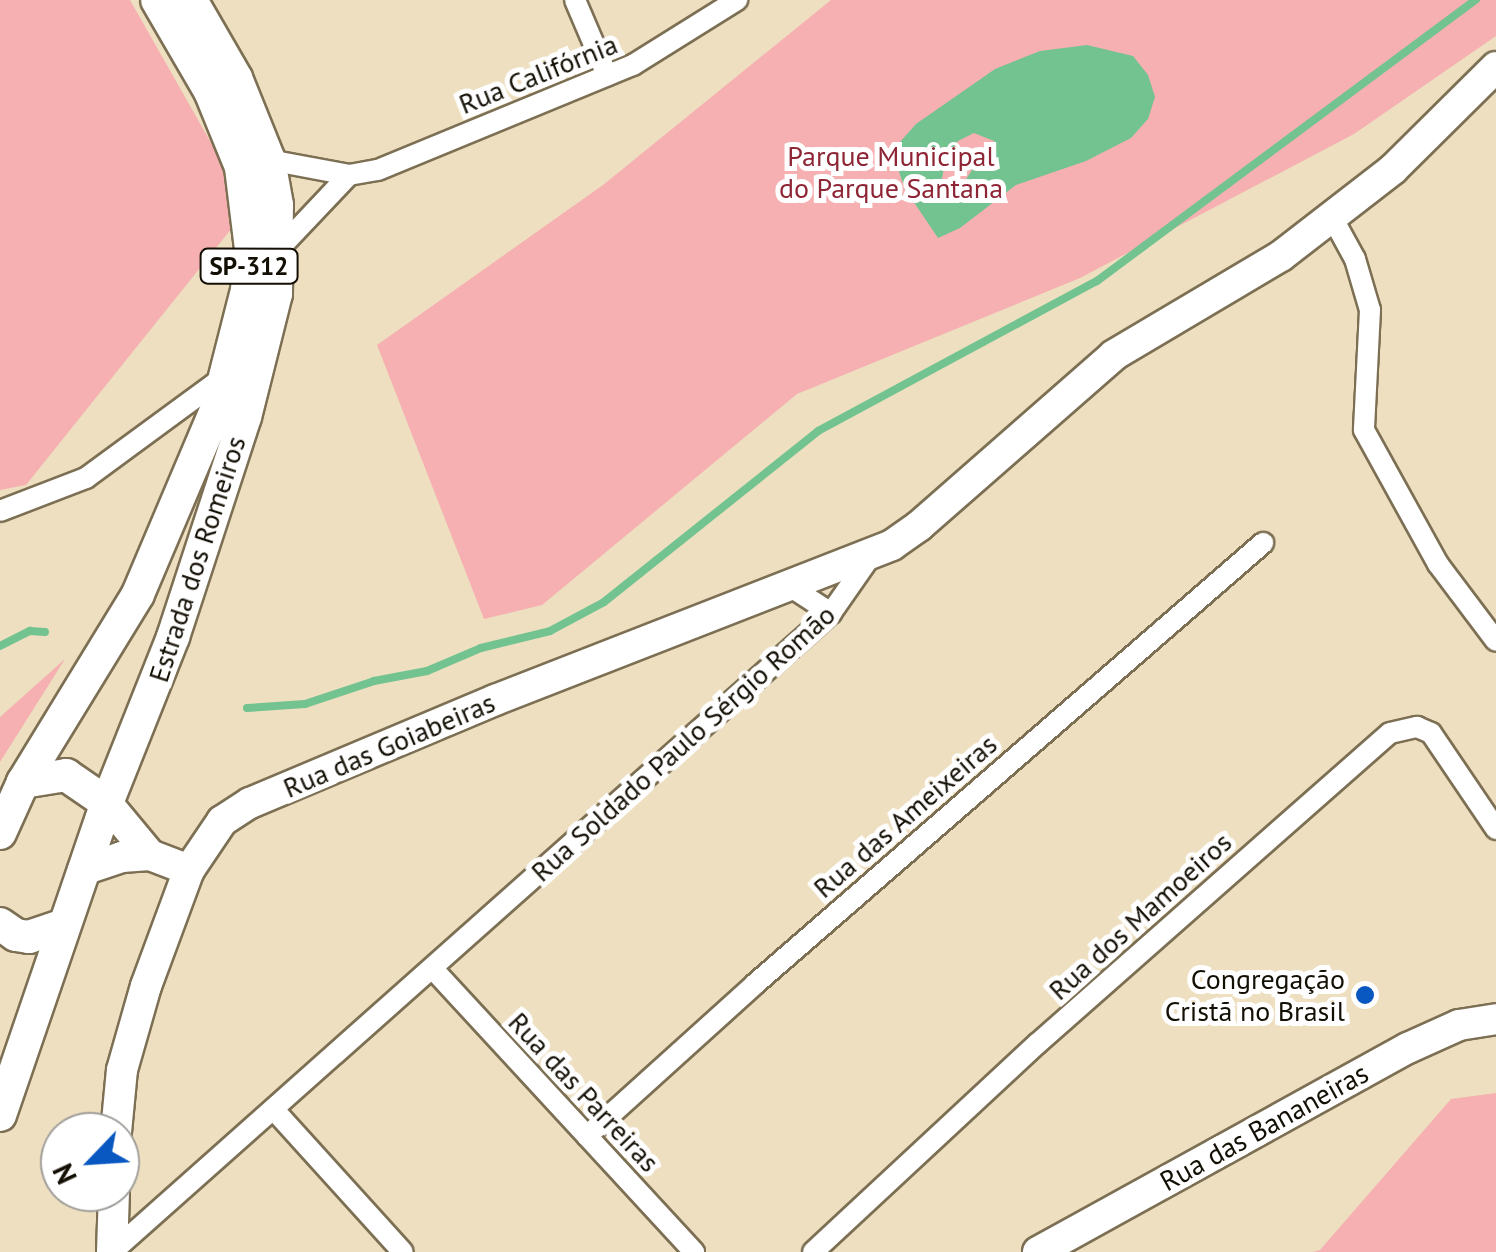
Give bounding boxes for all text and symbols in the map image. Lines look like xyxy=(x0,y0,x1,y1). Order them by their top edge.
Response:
street label: Rua Califórnia xyxy=(454,27,622,121)
park label: Parque Municipal do Parque Santana xyxy=(779,139,1003,205)
road number: SP-312 xyxy=(199,246,299,286)
street label: Estrada dos Romeiros xyxy=(141,432,253,686)
street label: Rua Soldado Paulo Sérgio Romão xyxy=(524,598,842,888)
street label: Rua das Goiabeiras xyxy=(278,685,500,805)
street label: Rua das Ameixeiras xyxy=(806,727,1004,905)
street label: Rua dos Mamoeiros xyxy=(1042,825,1238,1007)
place label: Congregação Cristã no Brasil xyxy=(1165,962,1345,1028)
marker: Congregação Cristã no Brasil xyxy=(1354,984,1376,1006)
street label: Rua das Parreiras xyxy=(502,1005,666,1179)
street label: Rua das Bananeiras xyxy=(1154,1056,1374,1198)
north arrow xyxy=(40,1112,140,1212)
text: N xyxy=(44,1158,85,1190)

